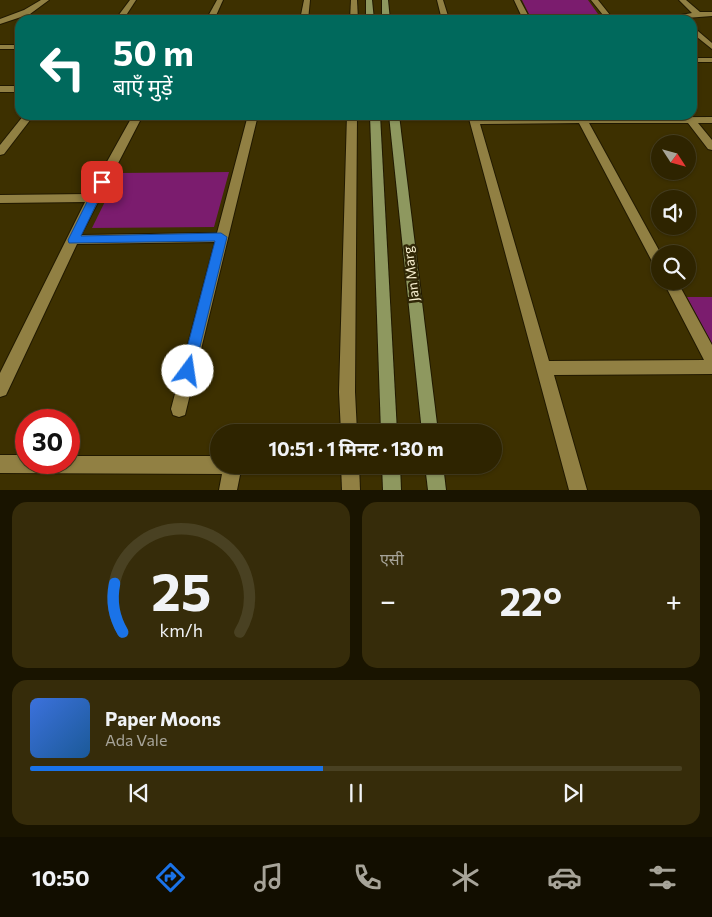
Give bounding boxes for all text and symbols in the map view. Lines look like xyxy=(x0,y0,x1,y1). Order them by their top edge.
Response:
text: 50 m xyxy=(113,30,194,73)
icon: left xyxy=(30,35,95,100)
text: बाएँ मुड़ें xyxy=(113,73,173,100)
north arrow xyxy=(651,135,696,180)
map controls xyxy=(651,135,696,290)
pin xyxy=(81,161,123,203)
icon: arrive xyxy=(88,168,116,196)
button: sound xyxy=(651,190,696,235)
street label: Jan Marg xyxy=(399,245,422,303)
button: search xyxy=(651,245,696,290)
position arrow xyxy=(161,344,213,396)
speed limit sign: 30 xyxy=(15,409,80,474)
text: 10:51 · 1 मिनट · 130 m xyxy=(268,437,444,460)
text: एसी xyxy=(380,549,404,568)
text: 25 xyxy=(151,558,211,622)
text: 22° xyxy=(499,577,562,624)
text: − xyxy=(380,583,396,617)
text: + xyxy=(666,583,682,617)
text: km/h xyxy=(159,619,203,641)
text: Paper Moons xyxy=(105,707,221,730)
text: Ada Vale xyxy=(105,730,167,749)
icon: previous xyxy=(125,779,153,807)
icon: pause xyxy=(342,779,370,807)
icon: next xyxy=(559,779,587,807)
icon: directions xyxy=(153,860,188,895)
icon: music xyxy=(251,860,286,895)
icon: phone xyxy=(350,860,385,895)
icon: climate xyxy=(448,860,483,895)
icon: car xyxy=(547,860,582,895)
icon: filters xyxy=(645,860,680,895)
text: 10:50 xyxy=(32,864,90,891)

